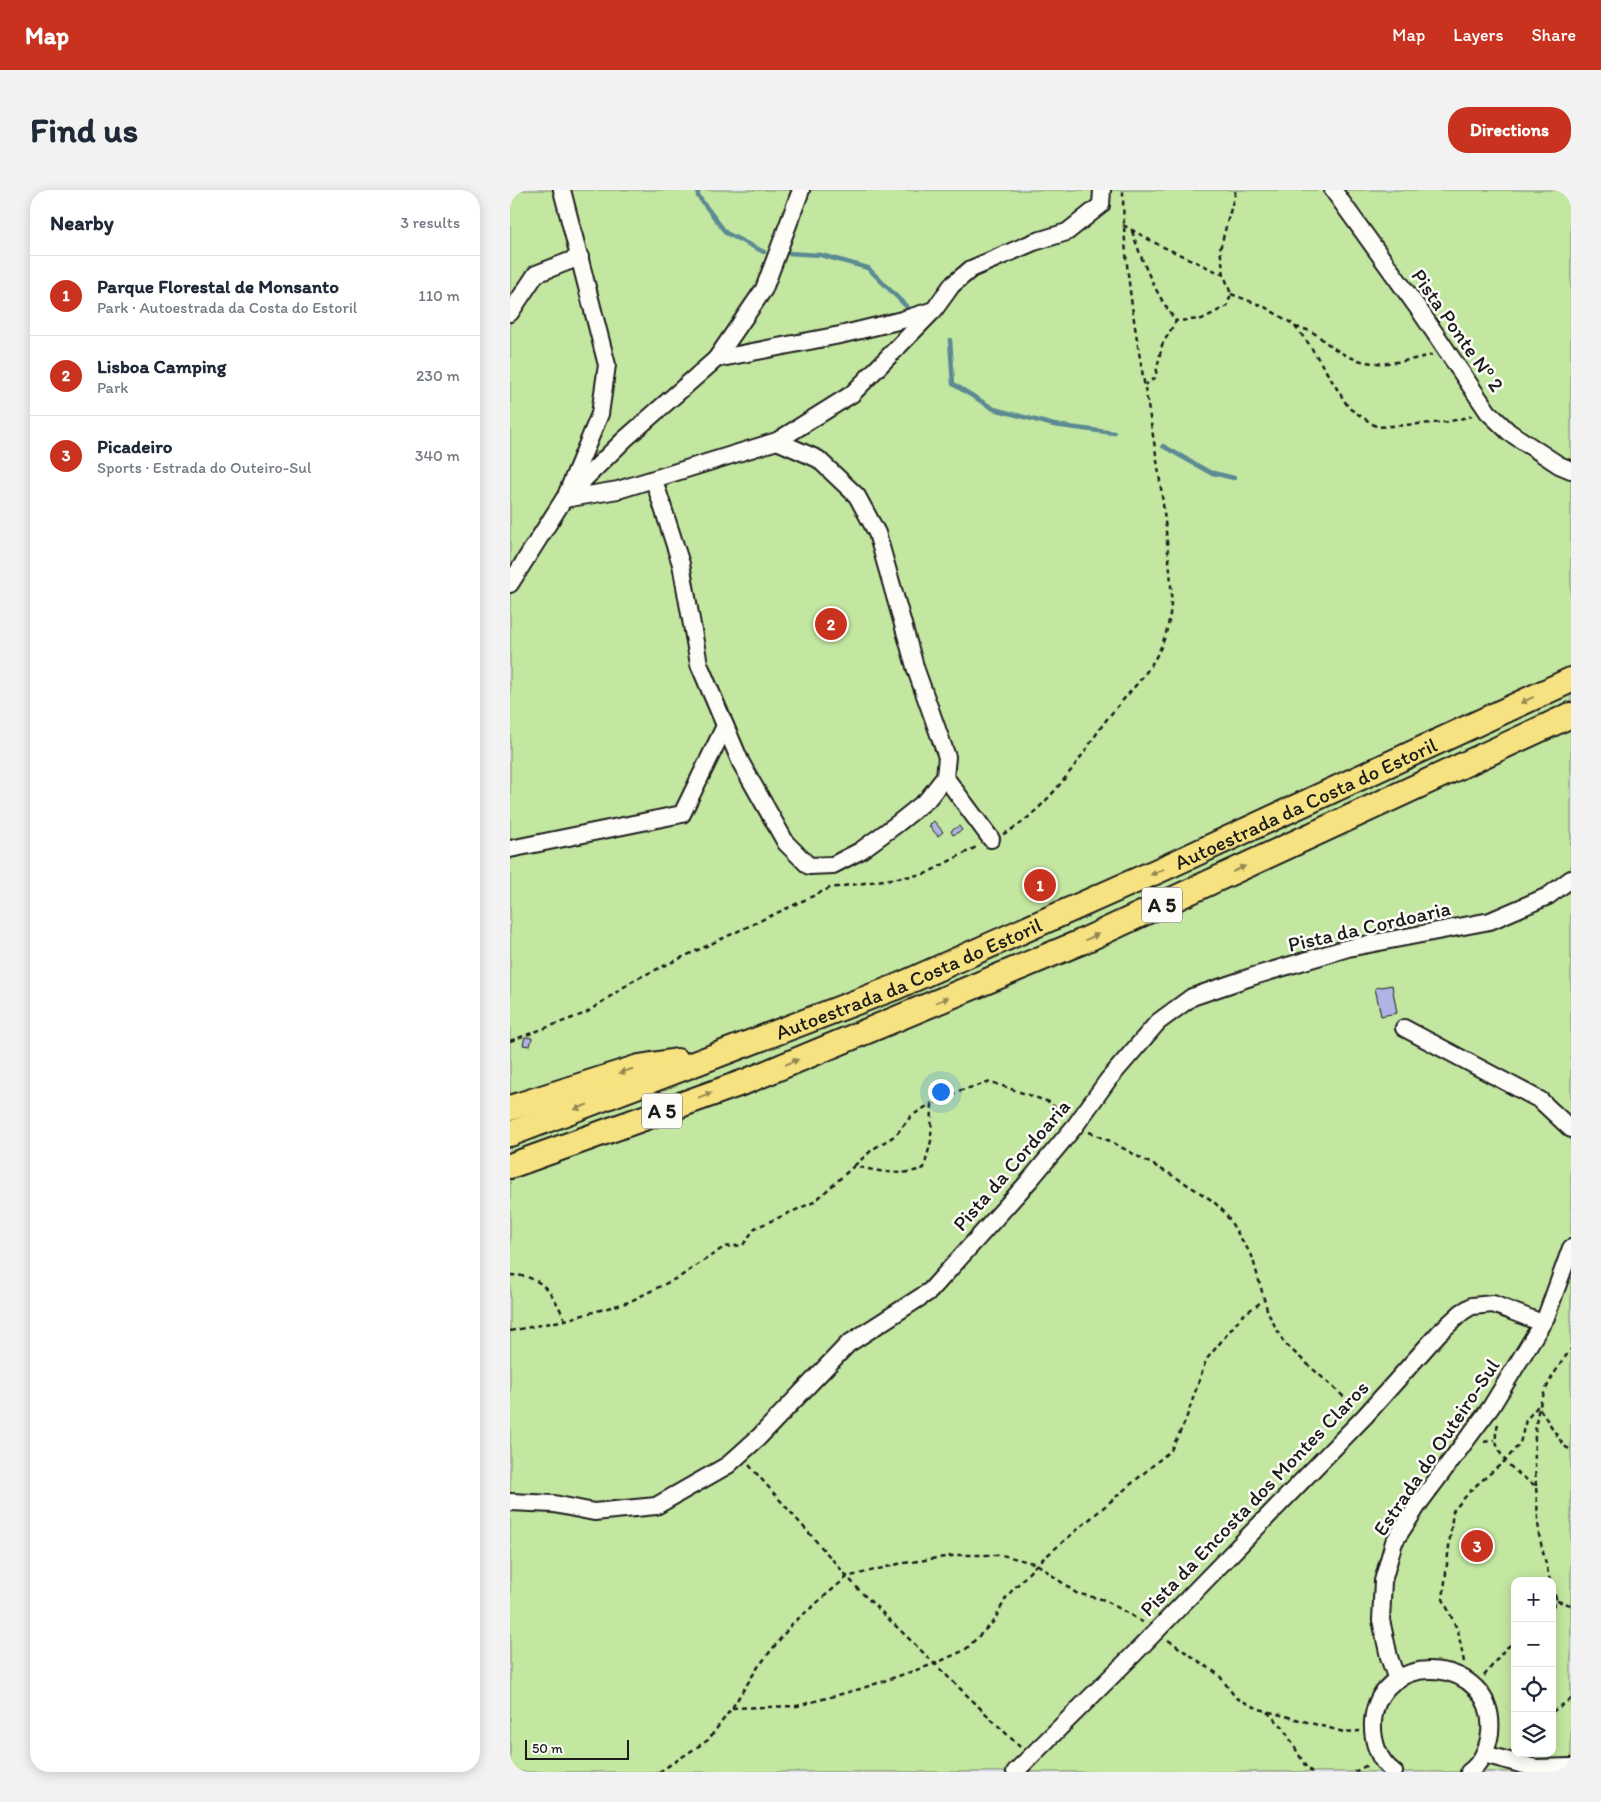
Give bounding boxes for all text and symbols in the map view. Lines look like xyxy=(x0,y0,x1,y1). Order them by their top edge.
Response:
text: Map xyxy=(25,21,69,50)
text: Map xyxy=(1392,24,1425,46)
text: Layers xyxy=(1453,24,1503,46)
text: Share xyxy=(1531,24,1576,46)
button: Directions xyxy=(1448,107,1571,153)
text: Find us xyxy=(30,109,138,151)
text: Nearby xyxy=(50,210,114,235)
text: 3 results xyxy=(400,213,460,232)
street label: Pista Ponte Nº 2 xyxy=(1406,264,1510,396)
text: Parque Florestal de Monsanto xyxy=(97,275,339,298)
text: 1 xyxy=(62,286,70,305)
text: 110 m xyxy=(418,286,460,305)
text: Park · Autoestrada da Costa do Estoril xyxy=(97,298,357,317)
text: Lisboa Camping xyxy=(97,355,227,378)
text: 2 xyxy=(62,366,70,385)
text: 230 m xyxy=(416,366,460,385)
text: Park xyxy=(97,378,128,397)
text: Picadeiro xyxy=(97,435,172,458)
text: 3 xyxy=(62,446,70,465)
text: 340 m xyxy=(415,446,460,465)
text: Sports · Estrada do Outeiro-Sul xyxy=(97,458,311,477)
pin: 2 xyxy=(815,605,847,643)
one-way arrow xyxy=(1520,696,1534,704)
street label: Autoestrada da Costa do Estoril xyxy=(1170,731,1441,874)
one-way arrow xyxy=(1232,865,1246,873)
pin: 1 xyxy=(1024,866,1056,904)
one-way arrow xyxy=(1150,868,1164,876)
road number: A 5 xyxy=(1142,888,1182,922)
street label: Pista da Cordoaria xyxy=(1285,895,1453,957)
street label: Autoestrada da Costa do Estoril xyxy=(772,911,1046,1044)
one-way arrow xyxy=(1085,933,1099,941)
one-way arrow xyxy=(935,996,950,1004)
one-way arrow xyxy=(785,1058,800,1066)
one-way arrow xyxy=(618,1067,633,1075)
your location xyxy=(928,1079,954,1105)
one-way arrow xyxy=(698,1091,713,1099)
road number: A 5 xyxy=(642,1094,682,1128)
street label: Pista da Cordoaria xyxy=(947,1094,1075,1236)
one-way arrow xyxy=(574,1104,588,1112)
street label: Estrada do Outeiro-Sul xyxy=(1367,1354,1505,1540)
street label: Pista da Encosta dos Montes Claros xyxy=(1134,1375,1374,1621)
pin: 3 xyxy=(1461,1527,1493,1565)
map controls xyxy=(1511,1577,1556,1757)
button: + xyxy=(1511,1577,1556,1622)
button: − xyxy=(1511,1622,1556,1667)
button: locate xyxy=(1511,1667,1556,1712)
button: layers xyxy=(1511,1712,1556,1757)
scale bar xyxy=(525,1737,629,1760)
text: 50 m xyxy=(532,1740,563,1757)

